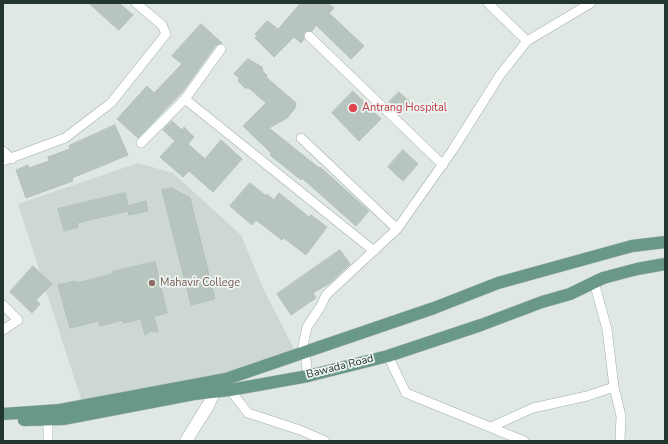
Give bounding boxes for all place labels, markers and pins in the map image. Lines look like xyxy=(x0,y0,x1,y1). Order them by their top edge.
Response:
place label: Antrang Hospital xyxy=(362,101,447,115)
marker: Antrang Hospital xyxy=(347,102,359,114)
place label: Mahavir College xyxy=(160,276,240,290)
marker: Mahavir College xyxy=(147,278,157,288)

